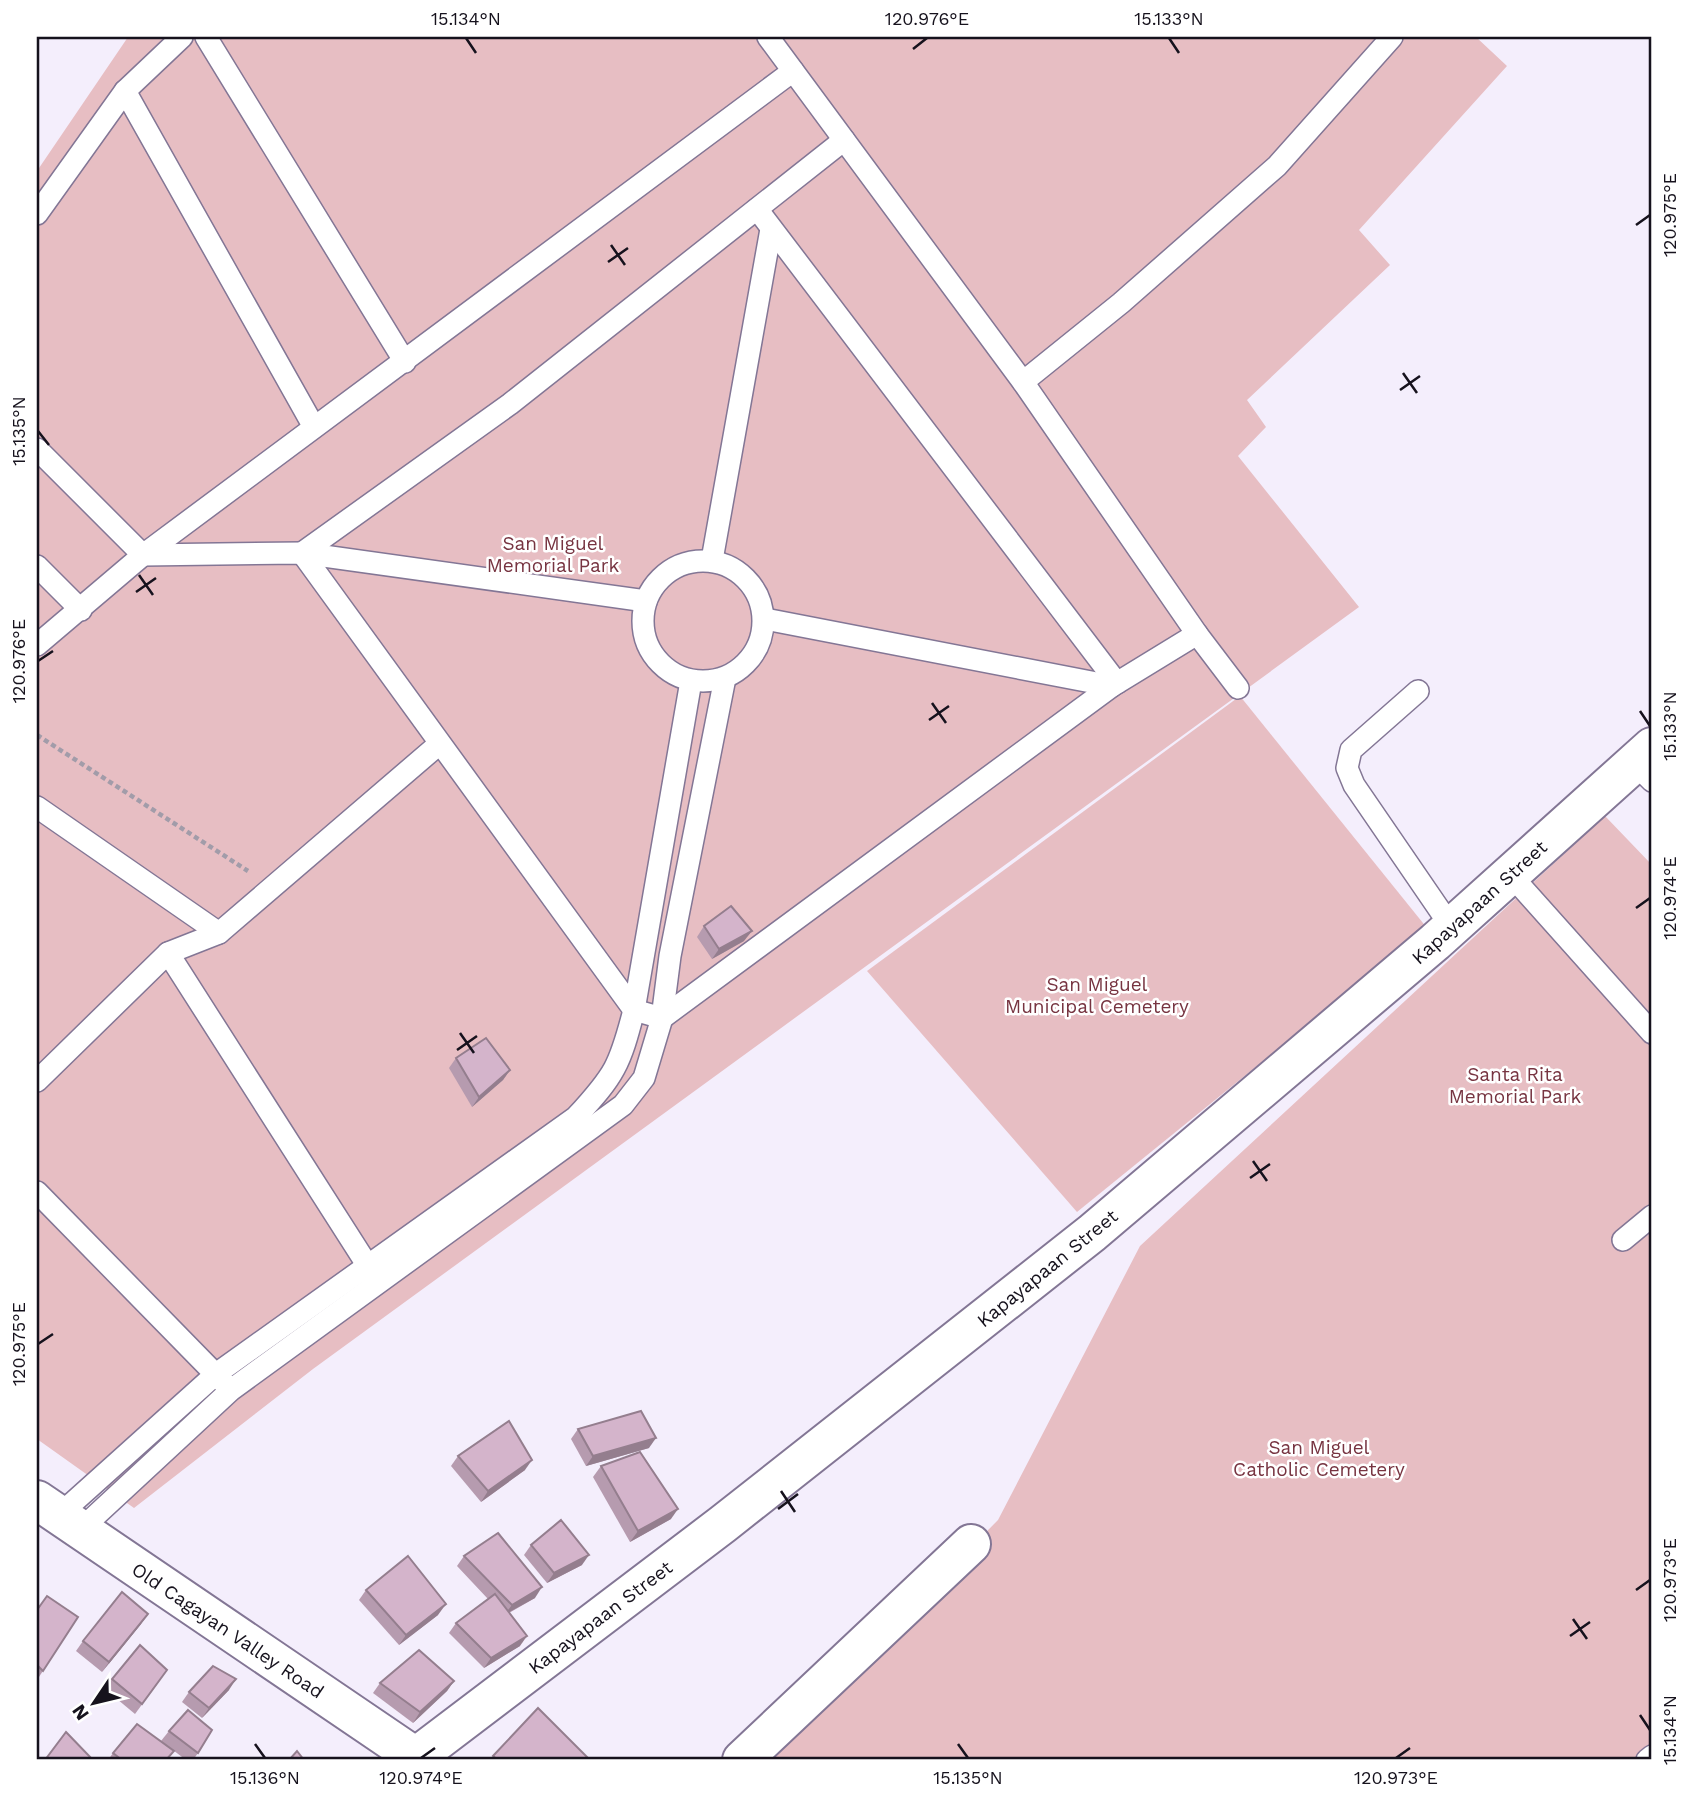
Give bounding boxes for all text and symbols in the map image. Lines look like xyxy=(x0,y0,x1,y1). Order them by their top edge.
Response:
text: 15.134°N xyxy=(431,8,501,29)
text: 120.976°E xyxy=(885,8,969,29)
text: 15.133°N xyxy=(1134,8,1204,29)
text: 120.975°E xyxy=(1659,173,1680,257)
text: 15.135°N xyxy=(8,396,29,466)
park label: San Miguel Memorial Park xyxy=(487,532,620,577)
text: 120.976°E xyxy=(8,619,29,703)
text: 15.133°N xyxy=(1659,691,1680,761)
street label: Kapayapaan Street xyxy=(1407,836,1552,969)
text: 120.974°E xyxy=(1659,856,1680,940)
park label: San Miguel Municipal Cemetery xyxy=(1005,973,1189,1018)
park label: Santa Rita Memorial Park xyxy=(1449,1063,1582,1108)
street label: Kapayapaan Street xyxy=(972,1205,1122,1332)
text: 120.975°E xyxy=(8,1302,29,1386)
park label: San Miguel Catholic Cemetery xyxy=(1233,1436,1405,1481)
text: 120.973°E xyxy=(1659,1538,1680,1622)
street label: Kapayapaan Street xyxy=(524,1556,677,1679)
street label: Old Cagayan Valley Road xyxy=(127,1558,328,1703)
north arrow xyxy=(60,1668,130,1738)
text: 15.134°N xyxy=(1659,1695,1680,1765)
text: N xyxy=(67,1700,94,1725)
text: 15.136°N xyxy=(230,1767,300,1788)
text: 120.974°E xyxy=(379,1767,463,1788)
text: 15.135°N xyxy=(933,1767,1003,1788)
text: 120.973°E xyxy=(1354,1767,1438,1788)

